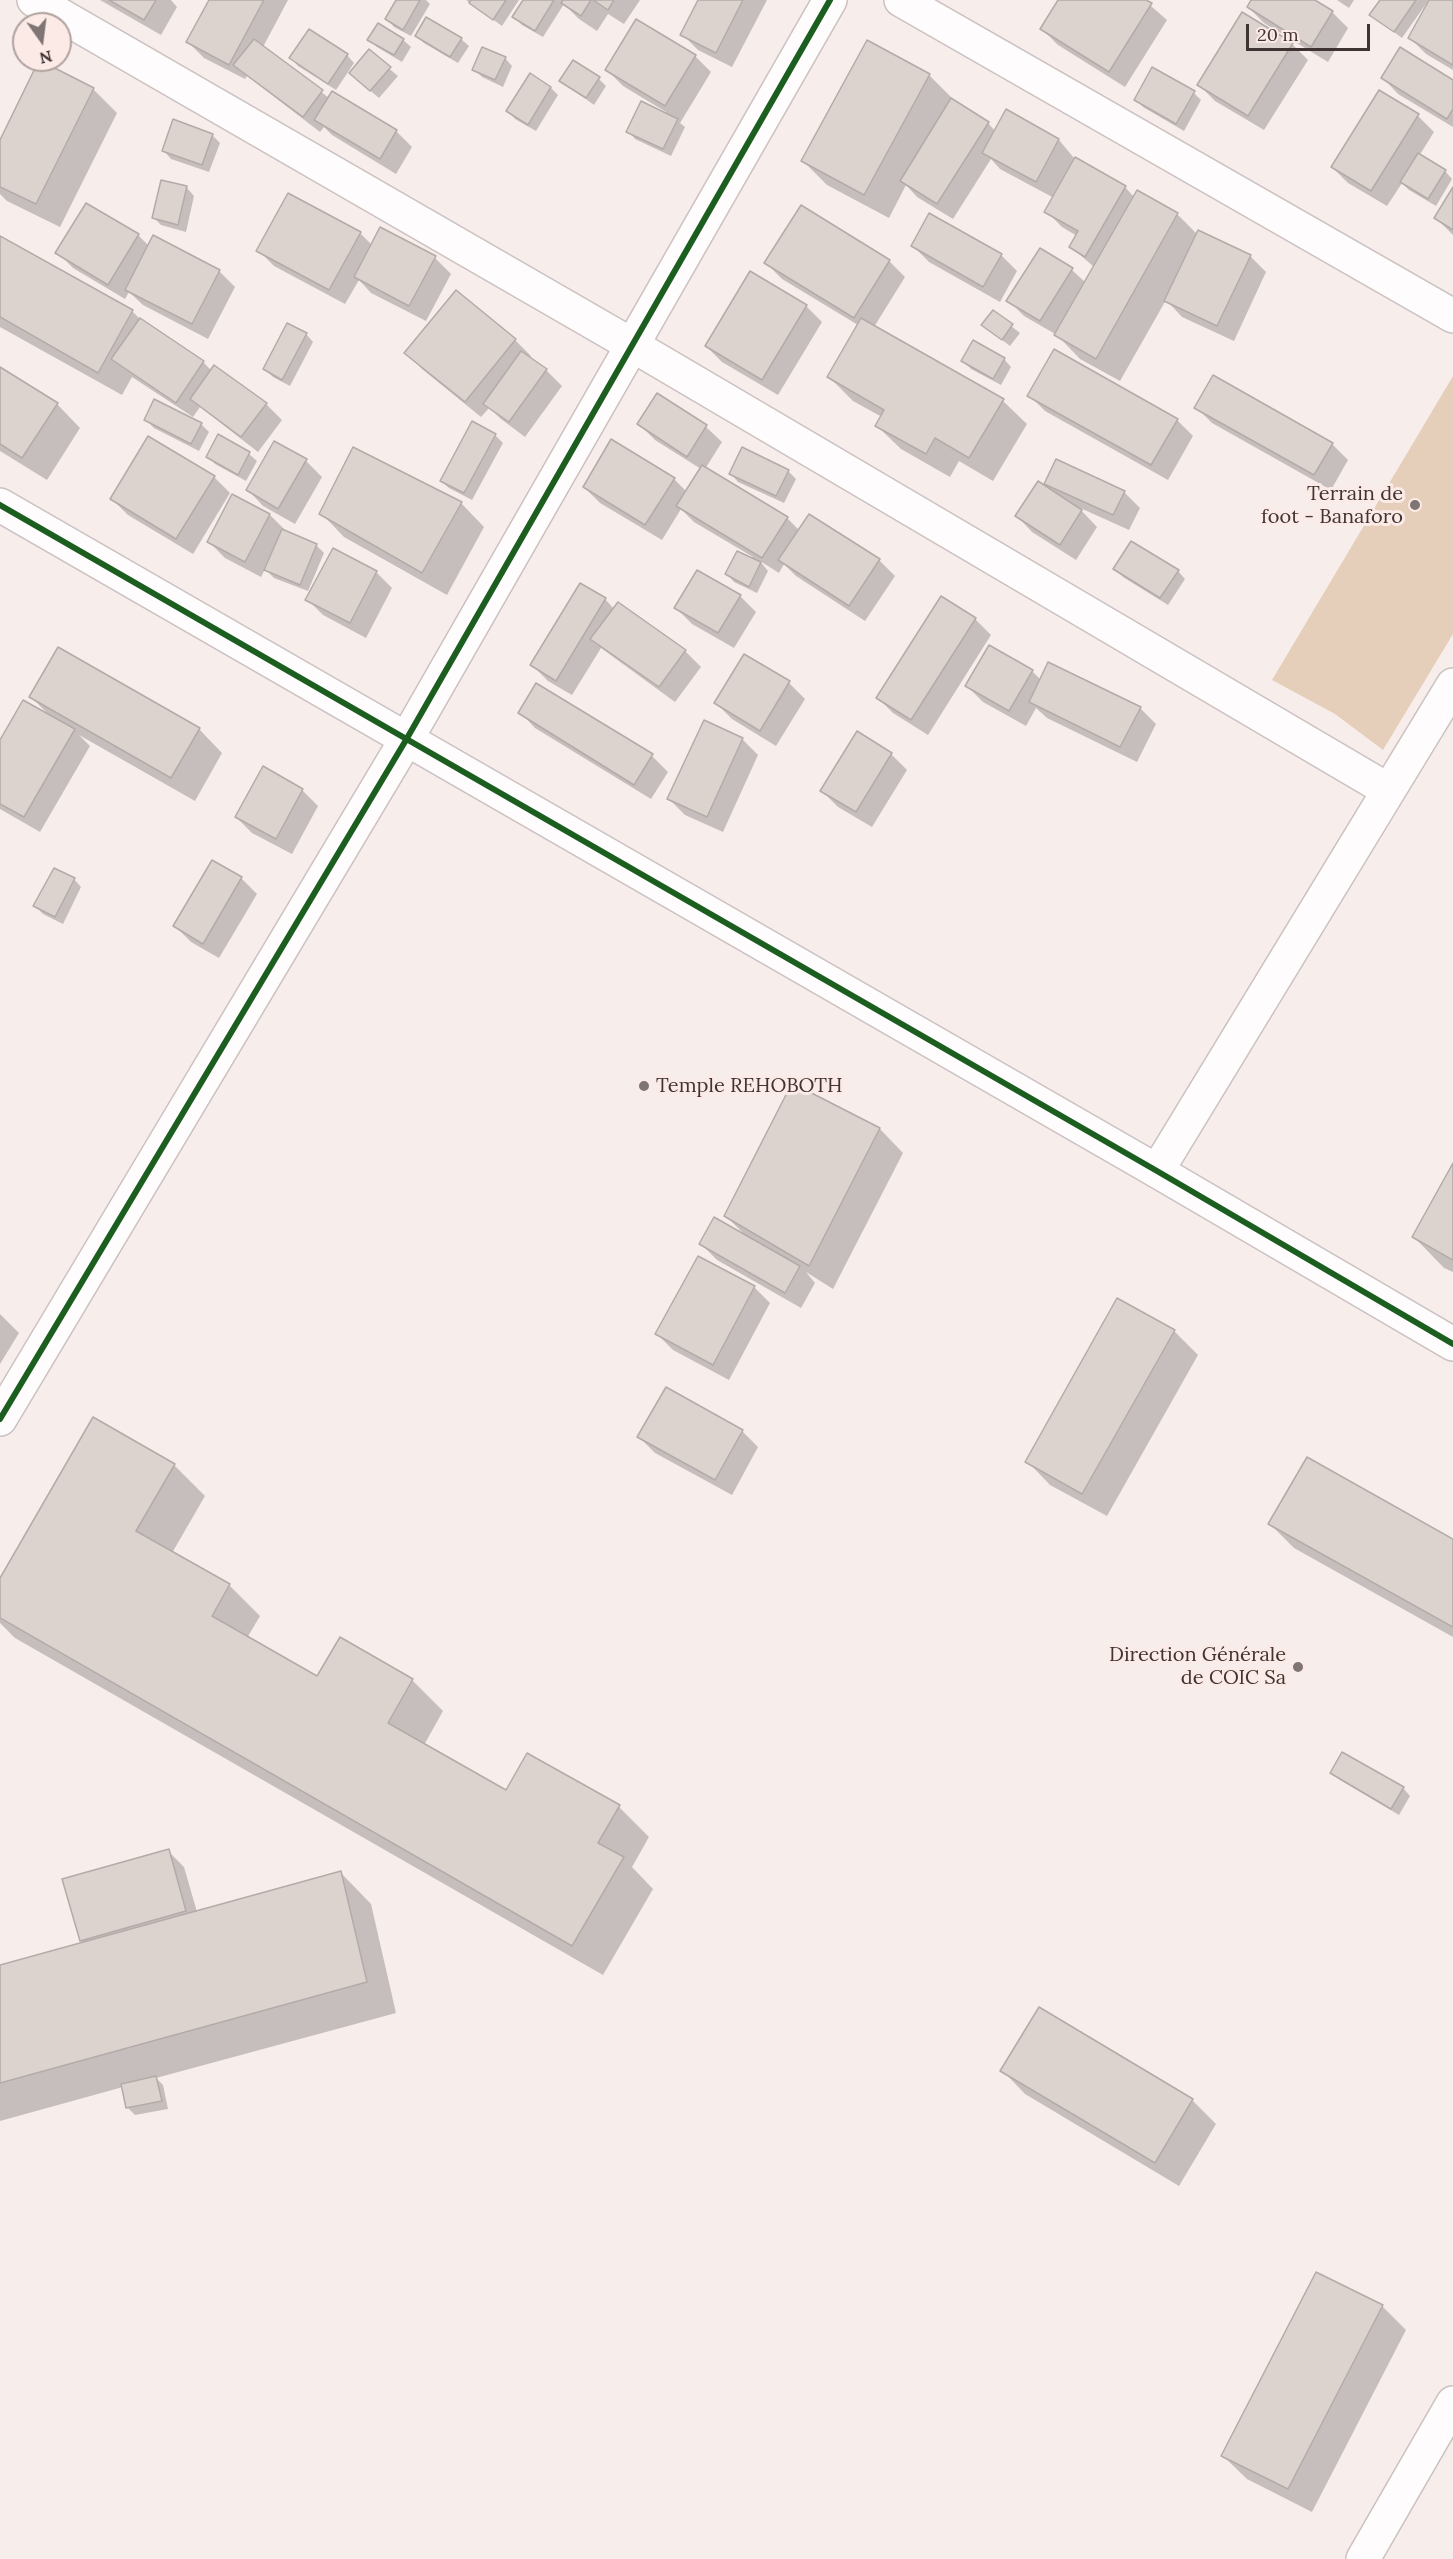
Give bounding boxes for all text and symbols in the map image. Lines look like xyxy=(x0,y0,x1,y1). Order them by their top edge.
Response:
north arrow xyxy=(12,12,72,72)
scale bar xyxy=(1249,12,1374,50)
text: 20 m xyxy=(1257,23,1299,46)
text: N xyxy=(37,46,54,69)
place label: Terrain de foot - Banaforo xyxy=(1261,482,1403,529)
marker: Terrain de foot - Banaforo xyxy=(1408,498,1422,512)
place label: Temple REHOBOTH xyxy=(656,1074,843,1098)
marker: Temple REHOBOTH xyxy=(637,1079,651,1093)
place label: Direction Générale de COIC Sa xyxy=(1109,1643,1286,1690)
marker: Direction Générale de COIC Sa xyxy=(1291,1660,1305,1674)

